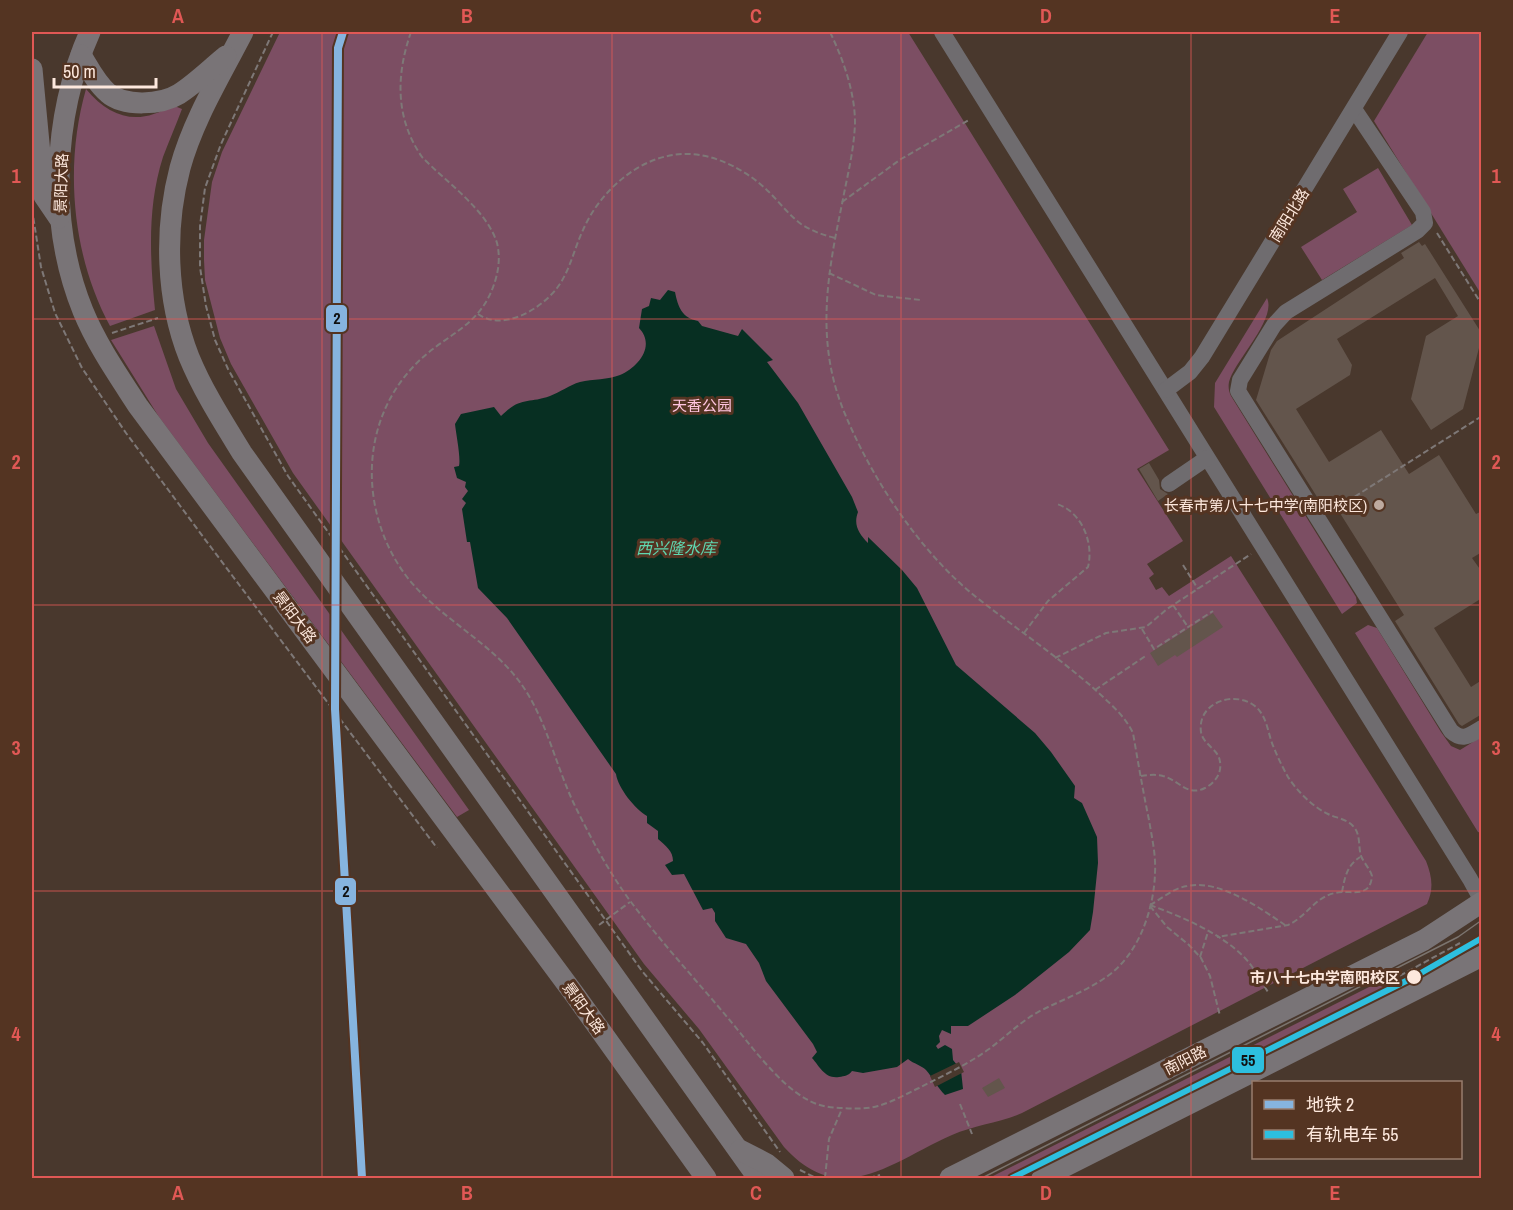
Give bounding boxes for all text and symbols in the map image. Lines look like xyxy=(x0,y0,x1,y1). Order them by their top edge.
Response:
text: A xyxy=(172,2,184,29)
text: B xyxy=(461,2,473,29)
text: C xyxy=(750,2,762,29)
text: D xyxy=(1040,2,1052,29)
text: E xyxy=(1330,2,1341,29)
scale bar xyxy=(54,51,156,89)
text: 50 m xyxy=(63,59,96,84)
street label: 景阳大路 xyxy=(49,153,73,213)
text: 1 xyxy=(11,162,21,189)
text: 1 xyxy=(1491,162,1501,189)
street label: 南阳北路 xyxy=(1264,184,1314,246)
line badge: 2 xyxy=(325,304,348,333)
text: 2 xyxy=(333,307,341,329)
park label: 天香公园 xyxy=(672,395,732,416)
text: 2 xyxy=(11,448,21,475)
text: 2 xyxy=(1491,448,1501,475)
place label: 长春市第八十七中学(南阳校区) xyxy=(1164,495,1367,516)
marker: 长春市第八十七中学(南阳校区) xyxy=(1372,498,1386,512)
water label: 西兴隆水库 xyxy=(636,537,719,559)
street label: 景阳大路 xyxy=(269,587,321,647)
text: 3 xyxy=(11,734,21,761)
text: 3 xyxy=(1491,734,1501,761)
line badge: 2 xyxy=(334,877,357,906)
text: 2 xyxy=(342,880,350,902)
place label: 市八十七中学南阳校区 xyxy=(1250,967,1400,988)
marker: 市八十七中学南阳校区 xyxy=(1405,968,1423,986)
street label: 景阳大路 xyxy=(558,978,610,1038)
text: 4 xyxy=(11,1020,21,1047)
text: 4 xyxy=(1491,1020,1501,1047)
street label: 南阳路 xyxy=(1160,1040,1210,1080)
line badge: 55 xyxy=(1231,1046,1265,1074)
text: 55 xyxy=(1241,1049,1255,1071)
legend xyxy=(1252,1081,1462,1159)
text: 地铁 2 xyxy=(1306,1092,1354,1117)
text: 有轨电车 55 xyxy=(1306,1122,1399,1147)
text: A xyxy=(172,1179,184,1206)
text: B xyxy=(461,1179,473,1206)
text: C xyxy=(750,1179,762,1206)
text: D xyxy=(1040,1179,1052,1206)
text: E xyxy=(1330,1179,1341,1206)

